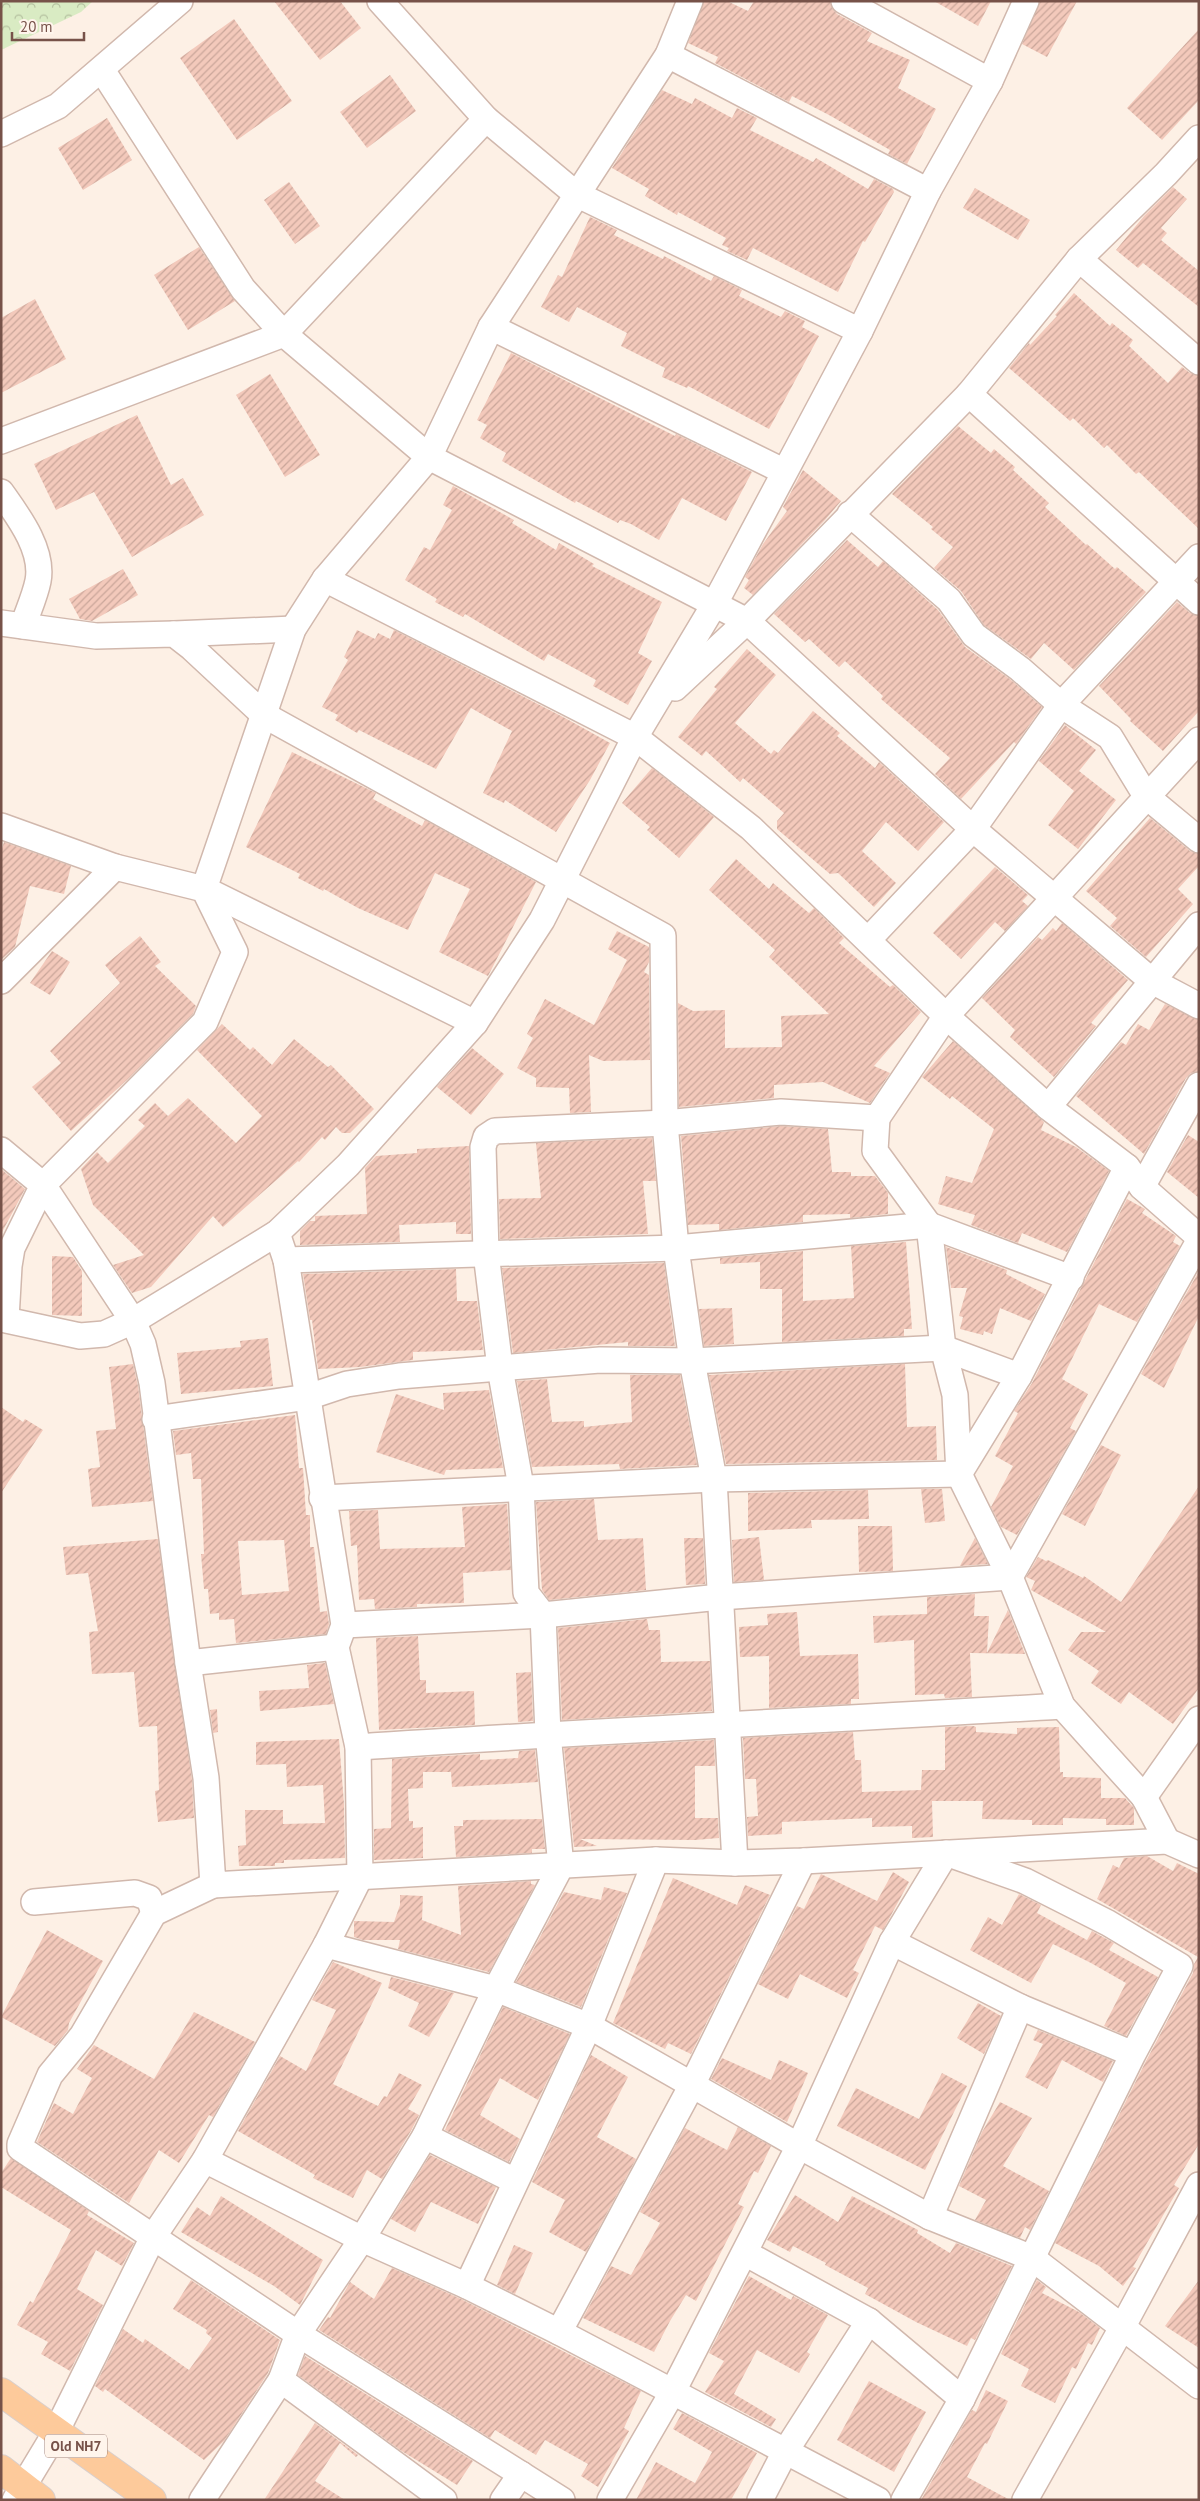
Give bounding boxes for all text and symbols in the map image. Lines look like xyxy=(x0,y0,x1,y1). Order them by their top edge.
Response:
scale bar xyxy=(12,10,85,42)
text: 20 m xyxy=(20,17,53,36)
road number: Old NH7 xyxy=(45,2434,107,2458)

